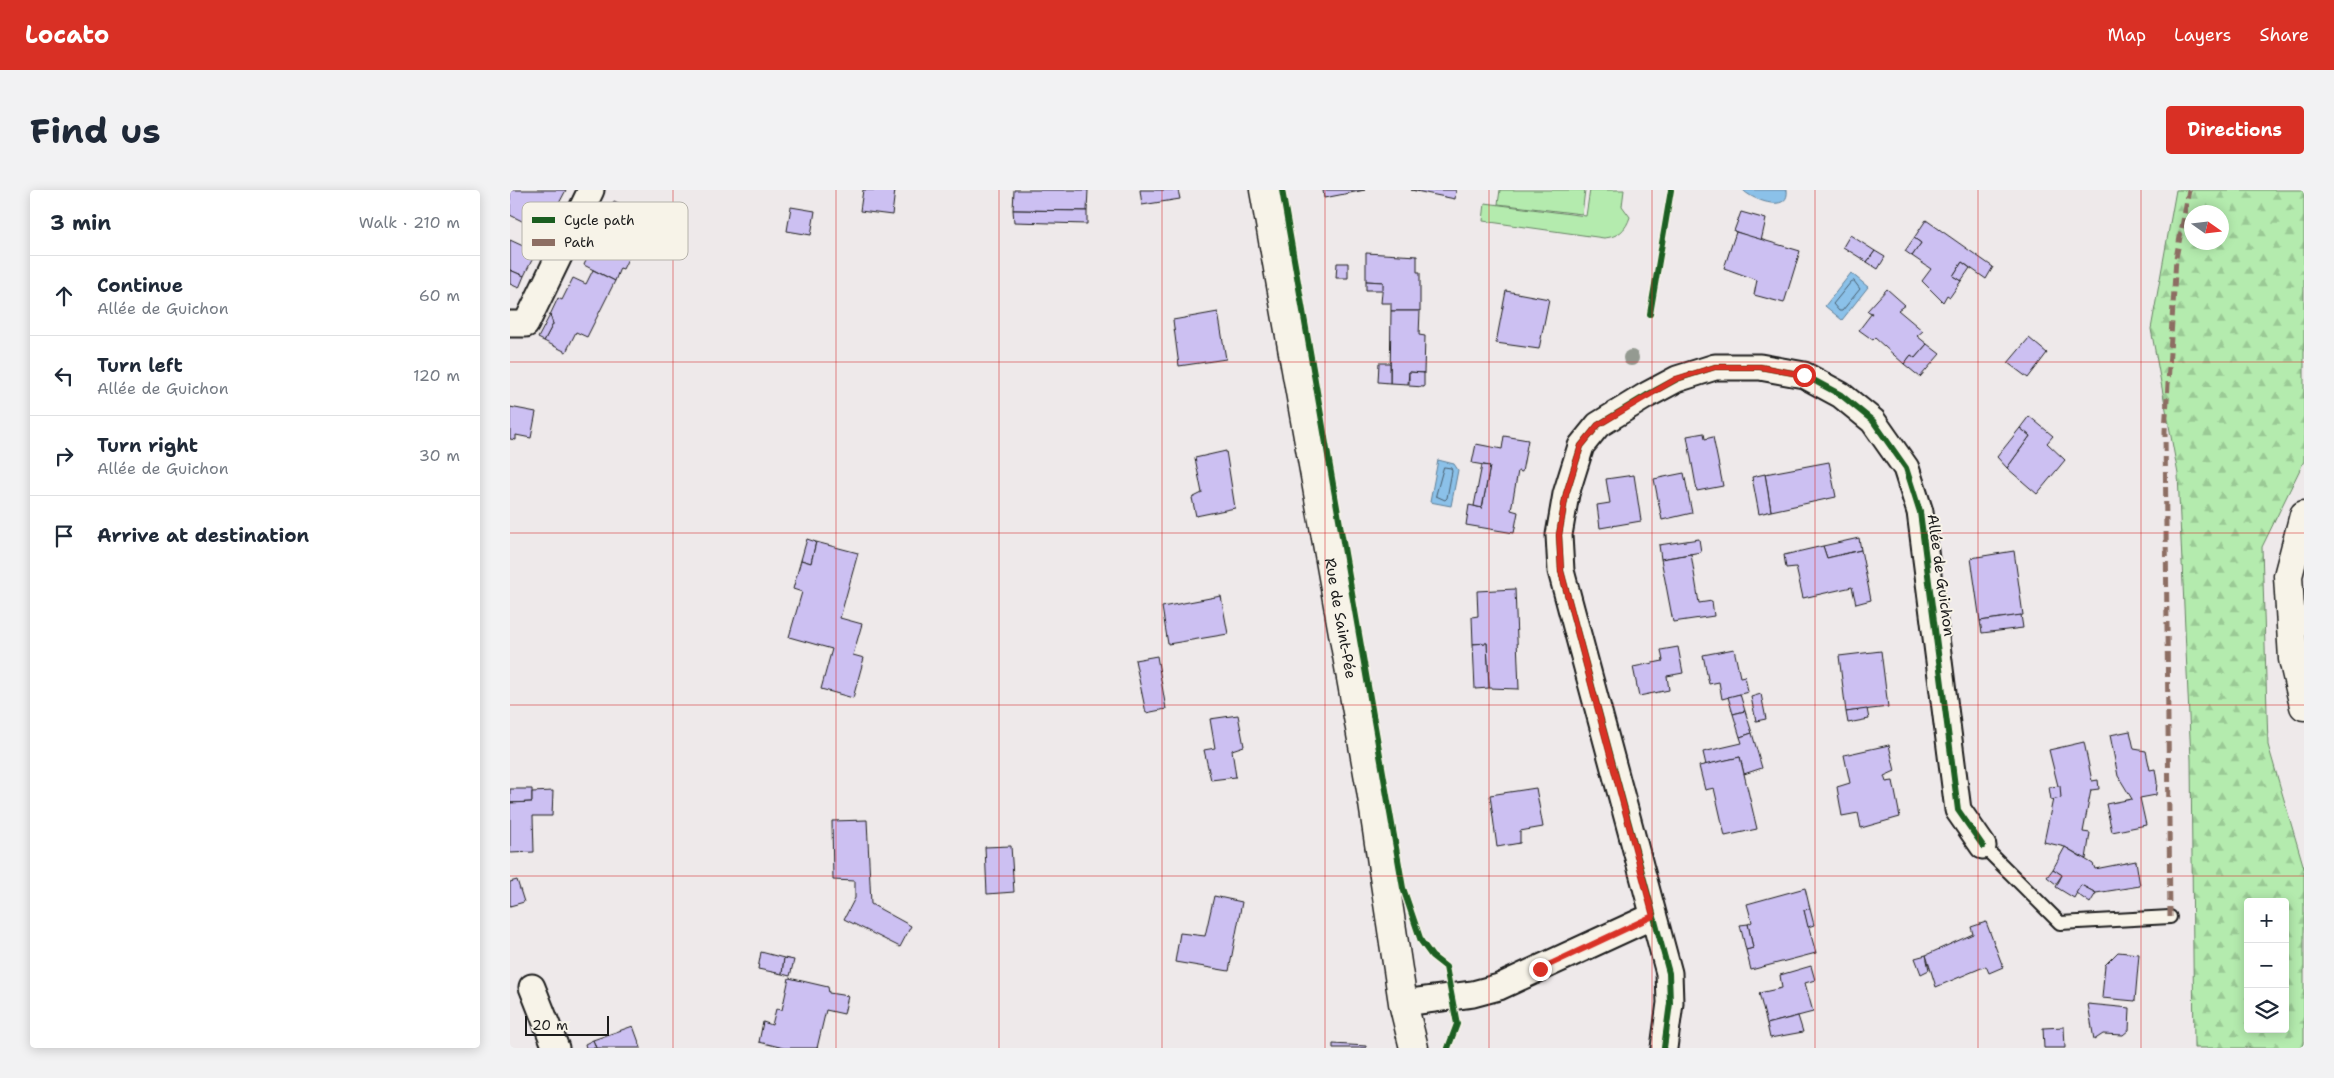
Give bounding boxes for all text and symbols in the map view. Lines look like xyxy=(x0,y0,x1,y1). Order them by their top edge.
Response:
text: Locato xyxy=(25,19,109,51)
text: Map xyxy=(2108,23,2146,47)
text: Layers xyxy=(2174,23,2231,47)
text: Share xyxy=(2259,23,2309,47)
button: Directions xyxy=(2166,106,2304,154)
text: Find us xyxy=(30,107,161,154)
legend xyxy=(522,202,688,260)
north arrow xyxy=(2184,205,2229,250)
text: 3 min xyxy=(50,209,111,237)
text: Cycle path xyxy=(564,211,635,229)
text: Walk · 210 m xyxy=(359,212,460,233)
text: Path xyxy=(564,233,595,251)
text: Continue xyxy=(97,273,183,298)
icon: ahead xyxy=(50,282,78,310)
text: 60 m xyxy=(419,285,460,306)
text: Allée de Guichon xyxy=(97,298,228,319)
text: Turn left xyxy=(97,353,183,378)
icon: left xyxy=(50,362,78,390)
route start xyxy=(1793,364,1816,387)
text: 120 m xyxy=(413,365,460,386)
text: Allée de Guichon xyxy=(97,378,228,399)
text: Turn right xyxy=(97,433,198,458)
icon: right xyxy=(50,442,78,470)
text: 30 m xyxy=(419,445,460,466)
text: Allée de Guichon xyxy=(97,458,228,479)
street label: Allée de Guichon xyxy=(1923,513,1959,637)
icon: arrive xyxy=(50,522,78,550)
text: Arrive at destination xyxy=(97,523,309,548)
street label: Rue de Saint-Pée xyxy=(1320,556,1361,680)
map controls xyxy=(2244,898,2289,1033)
button: + xyxy=(2244,898,2289,943)
button: − xyxy=(2244,943,2289,988)
route end xyxy=(1529,958,1552,981)
button: layers xyxy=(2244,988,2289,1033)
scale bar xyxy=(525,1013,609,1036)
text: 20 m xyxy=(532,1016,568,1034)

